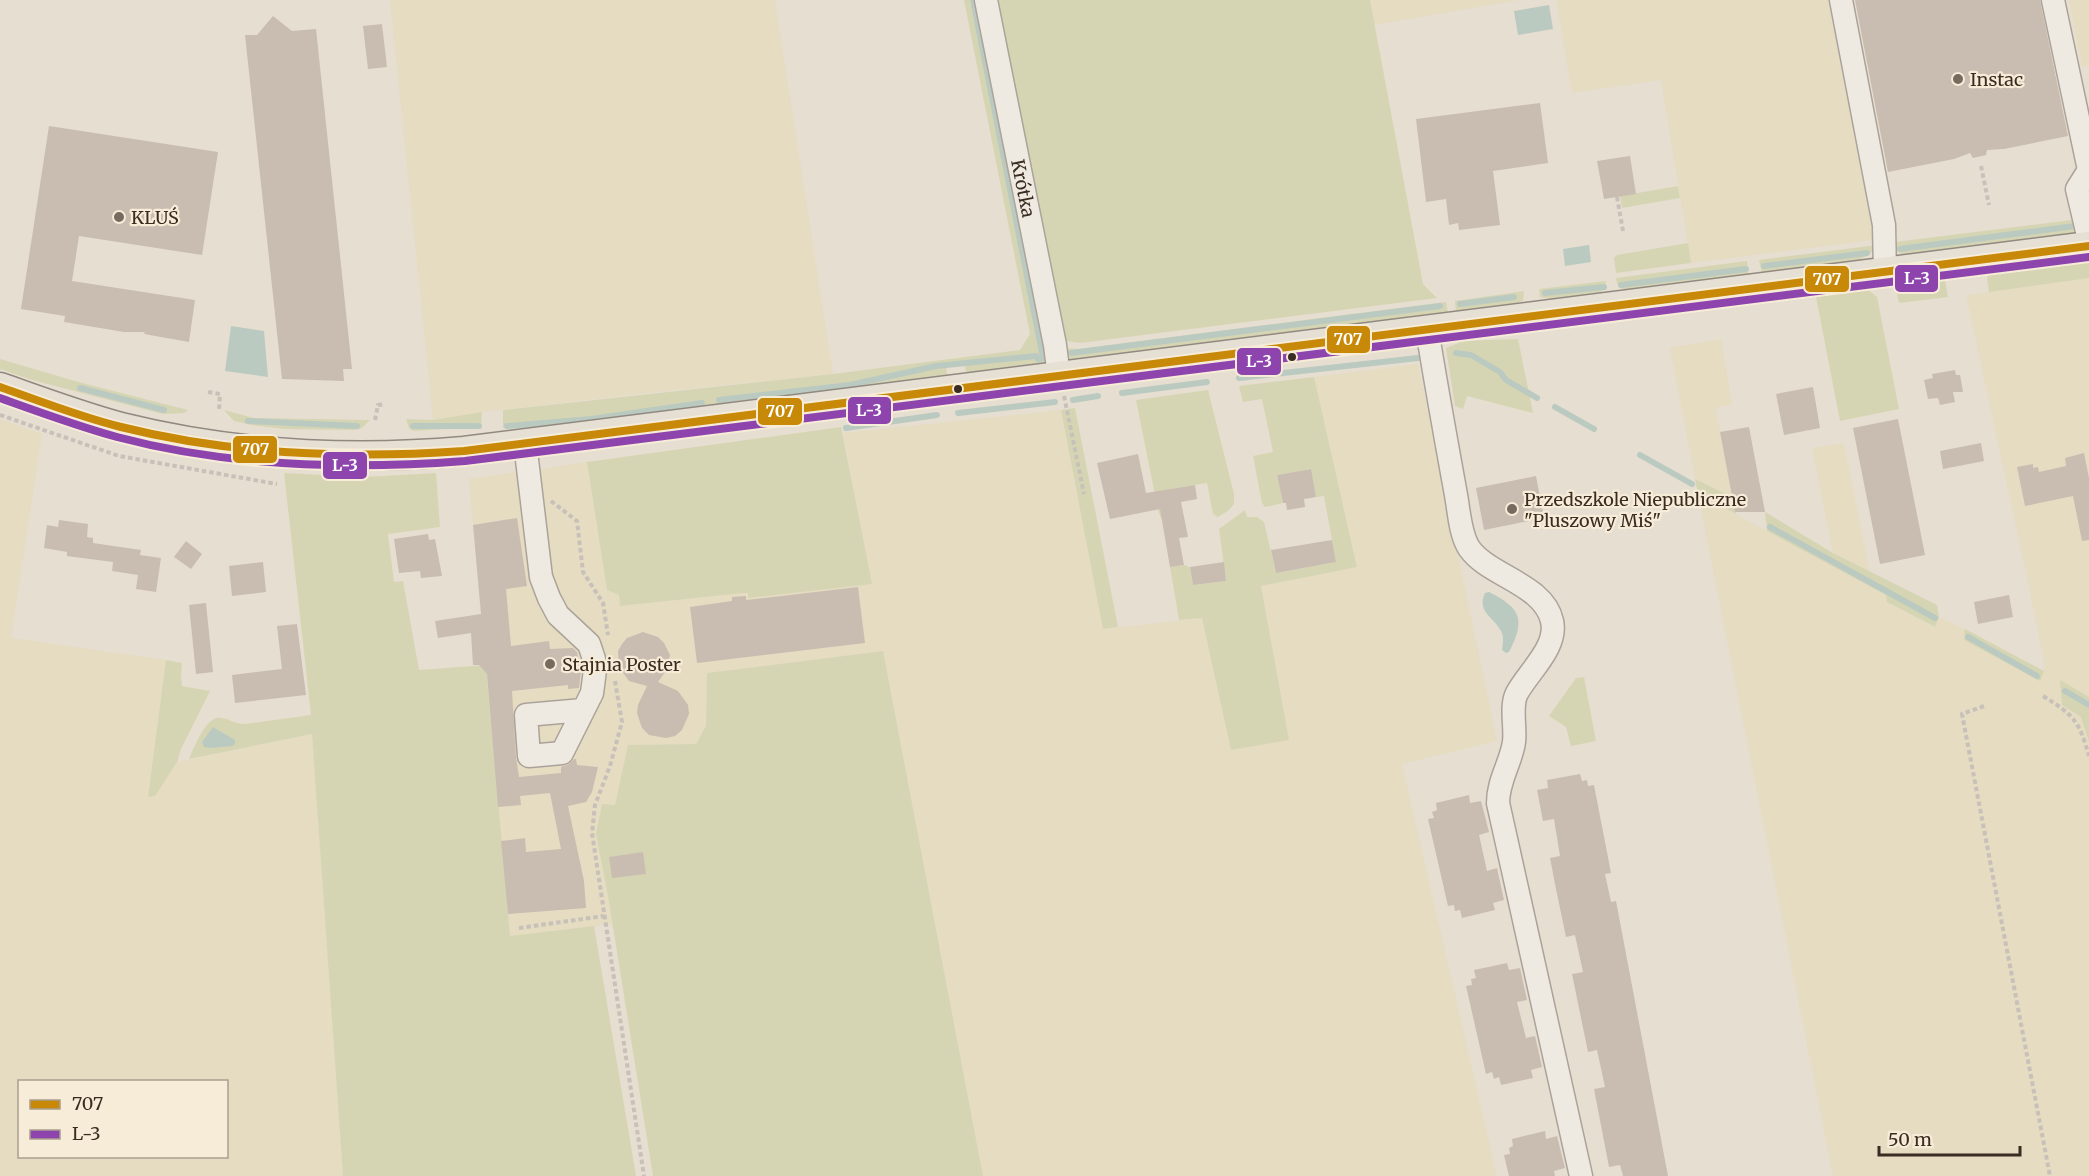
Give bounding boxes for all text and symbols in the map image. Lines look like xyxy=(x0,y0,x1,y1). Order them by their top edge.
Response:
place label: Instac xyxy=(1970,68,2023,91)
marker: Instac xyxy=(1951,72,1965,86)
street label: Krótka xyxy=(1007,157,1041,220)
place label: KLUŚ xyxy=(131,206,179,229)
marker: KLUŚ xyxy=(112,210,126,224)
line badge: L-3 xyxy=(1894,264,1939,293)
line badge: 707 xyxy=(1804,265,1850,293)
text: L-3 xyxy=(1904,268,1930,288)
text: 707 xyxy=(1813,269,1842,289)
line badge: 707 xyxy=(1326,325,1371,354)
text: 707 xyxy=(1334,329,1363,349)
line badge: L-3 xyxy=(1236,347,1282,376)
text: L-3 xyxy=(1246,351,1272,371)
unlabelled marker xyxy=(1286,351,1298,363)
unlabelled marker xyxy=(952,383,964,395)
line badge: L-3 xyxy=(847,396,892,425)
line badge: 707 xyxy=(757,397,803,426)
text: L-3 xyxy=(856,400,882,420)
text: 707 xyxy=(766,401,795,421)
line badge: 707 xyxy=(232,435,278,464)
text: 707 xyxy=(241,439,270,459)
line badge: L-3 xyxy=(322,451,368,480)
text: L-3 xyxy=(332,455,358,475)
place label: Przedszkole Niepubliczne "Pluszowy Miś" xyxy=(1524,488,1746,532)
marker: Przedszkole Niepubliczne "Pluszowy Miś" xyxy=(1505,502,1519,516)
place label: Stajnia Poster xyxy=(562,653,681,676)
marker: Stajnia Poster xyxy=(543,657,557,671)
legend xyxy=(18,1080,228,1158)
text: 707 xyxy=(72,1092,103,1115)
scale bar xyxy=(1879,1119,2020,1157)
text: L-3 xyxy=(72,1122,101,1145)
text: 50 m xyxy=(1888,1128,1932,1151)

